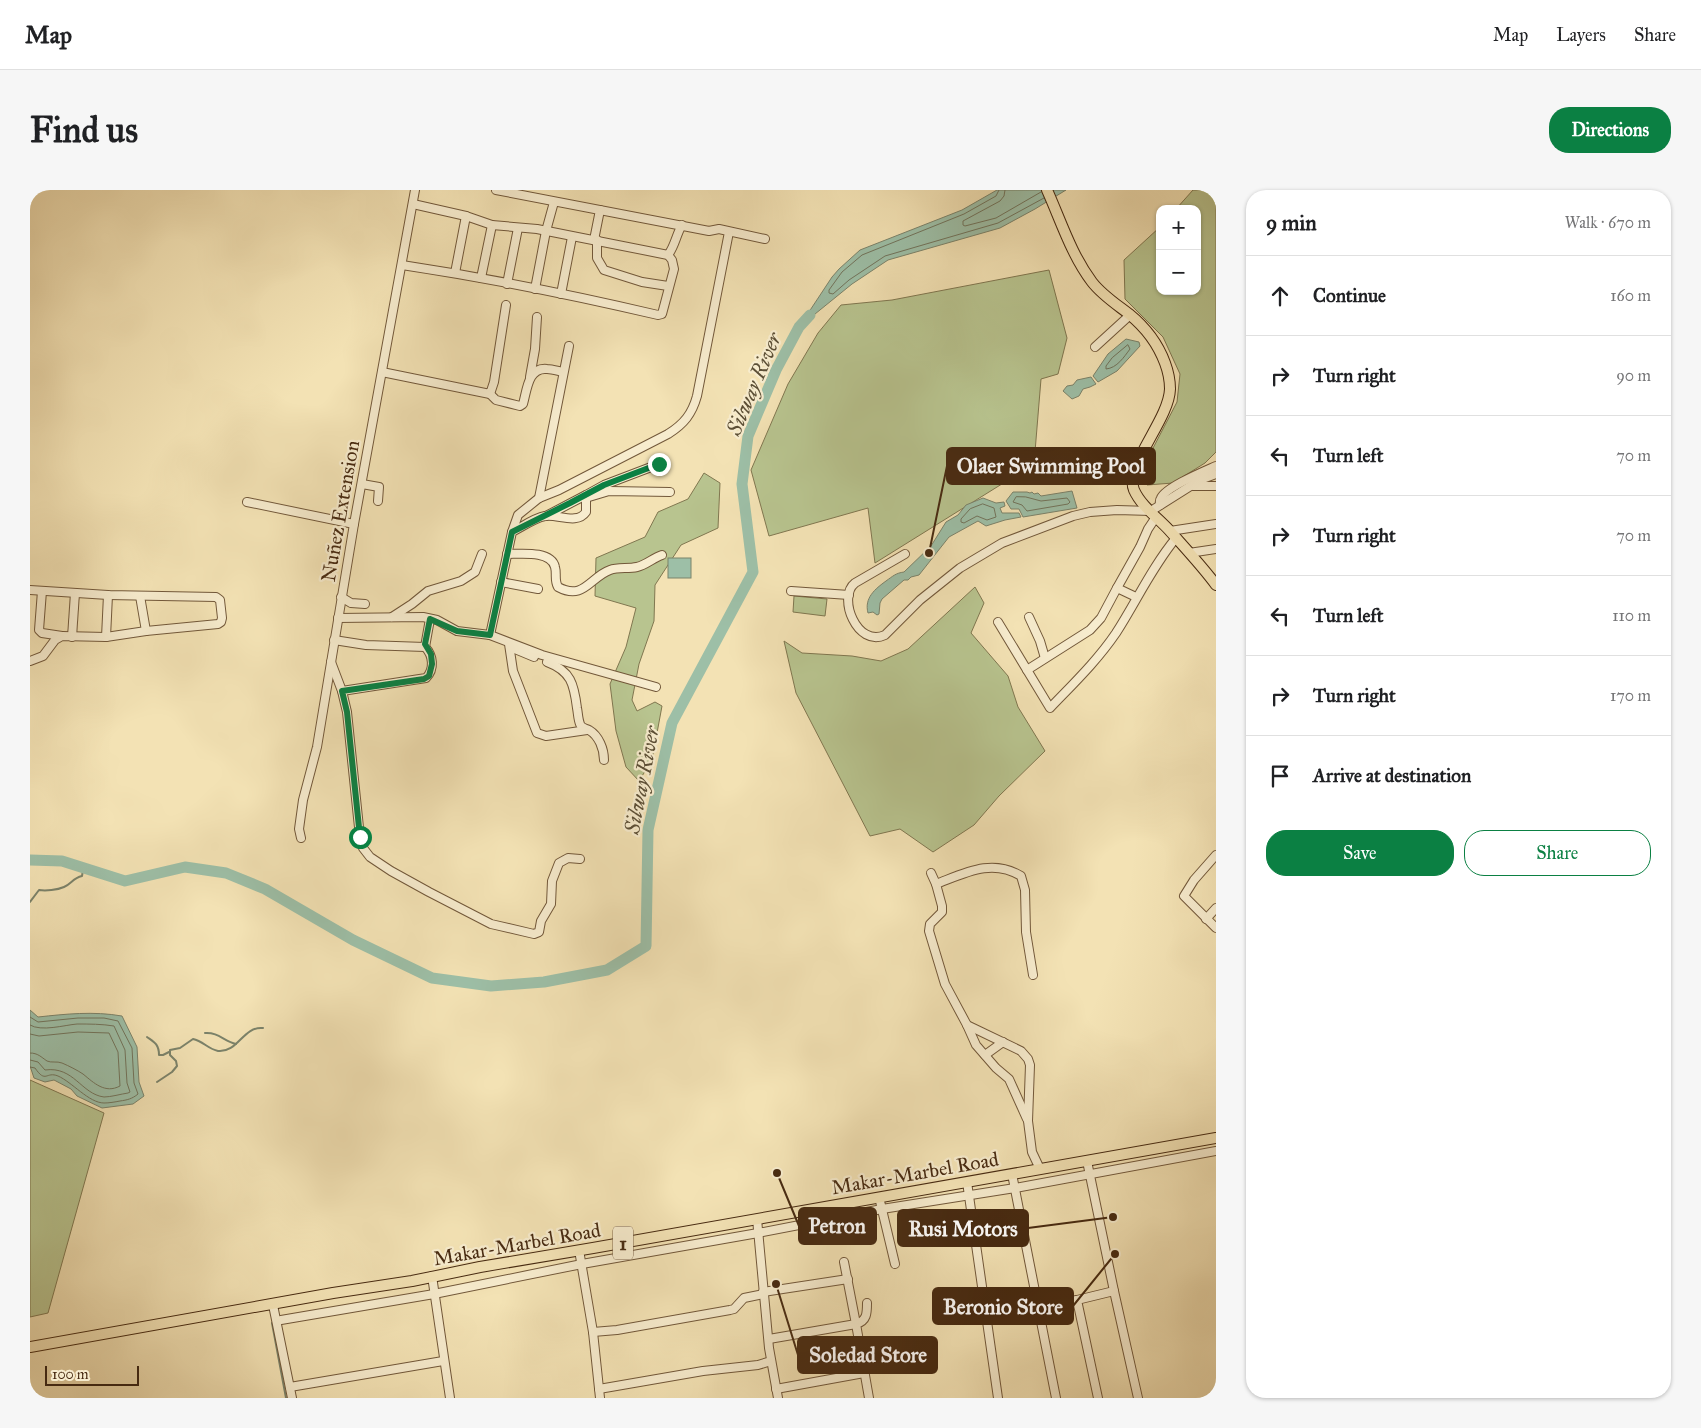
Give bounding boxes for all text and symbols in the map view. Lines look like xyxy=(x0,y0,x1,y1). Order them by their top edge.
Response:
text: Map xyxy=(25,20,72,50)
text: Map xyxy=(1493,24,1528,46)
text: Layers xyxy=(1556,24,1606,46)
text: Share xyxy=(1634,24,1676,46)
button: Directions xyxy=(1549,107,1671,153)
text: Find us xyxy=(30,109,138,152)
map controls xyxy=(1156,205,1201,295)
button: + xyxy=(1156,205,1201,250)
text: 9 min xyxy=(1266,210,1317,236)
text: Walk · 670 m xyxy=(1565,213,1651,232)
button: − xyxy=(1156,250,1201,295)
icon: ahead xyxy=(1266,282,1294,310)
text: Continue xyxy=(1313,284,1386,307)
text: 160 m xyxy=(1610,286,1651,305)
water label: Silway River xyxy=(720,328,788,440)
icon: right xyxy=(1266,362,1294,390)
text: Turn right xyxy=(1313,364,1396,387)
text: 90 m xyxy=(1616,366,1651,385)
street label: Nuñez Extension xyxy=(316,438,364,584)
icon: left xyxy=(1266,442,1294,470)
text: Turn left xyxy=(1313,444,1383,467)
text: 70 m xyxy=(1616,446,1651,465)
callout: Olaer Swimming Pool xyxy=(947,448,1155,484)
route end xyxy=(648,453,671,476)
text: Olaer Swimming Pool xyxy=(957,453,1147,479)
icon: right xyxy=(1266,522,1294,550)
text: Turn right xyxy=(1313,524,1396,547)
text: 70 m xyxy=(1616,526,1651,545)
icon: left xyxy=(1266,602,1294,630)
text: Turn left xyxy=(1313,604,1383,627)
text: 110 m xyxy=(1612,606,1651,625)
icon: right xyxy=(1266,682,1294,710)
text: Turn right xyxy=(1313,684,1396,707)
text: 170 m xyxy=(1610,686,1651,705)
water label: Silway River xyxy=(619,723,665,837)
icon: arrive xyxy=(1266,762,1294,790)
text: Arrive at destination xyxy=(1313,764,1471,787)
route start xyxy=(349,826,372,849)
button: Save xyxy=(1266,830,1454,876)
button: Share xyxy=(1464,830,1651,876)
street label: Makar-Marbel Road xyxy=(829,1146,1001,1200)
callout: Petron xyxy=(799,1208,876,1244)
callout: Rusi Motors xyxy=(898,1210,1028,1246)
text: Petron xyxy=(808,1213,866,1239)
text: Rusi Motors xyxy=(908,1216,1018,1242)
street label: Makar-Marbel Road xyxy=(431,1217,603,1271)
road number: 1 xyxy=(613,1226,633,1260)
callout: Beronio Store xyxy=(933,1288,1073,1324)
text: Beronio Store xyxy=(943,1294,1063,1320)
callout: Soledad Store xyxy=(798,1337,937,1373)
text: Soledad Store xyxy=(809,1342,927,1368)
scale bar xyxy=(45,1363,139,1386)
text: 100 m xyxy=(52,1366,89,1383)

